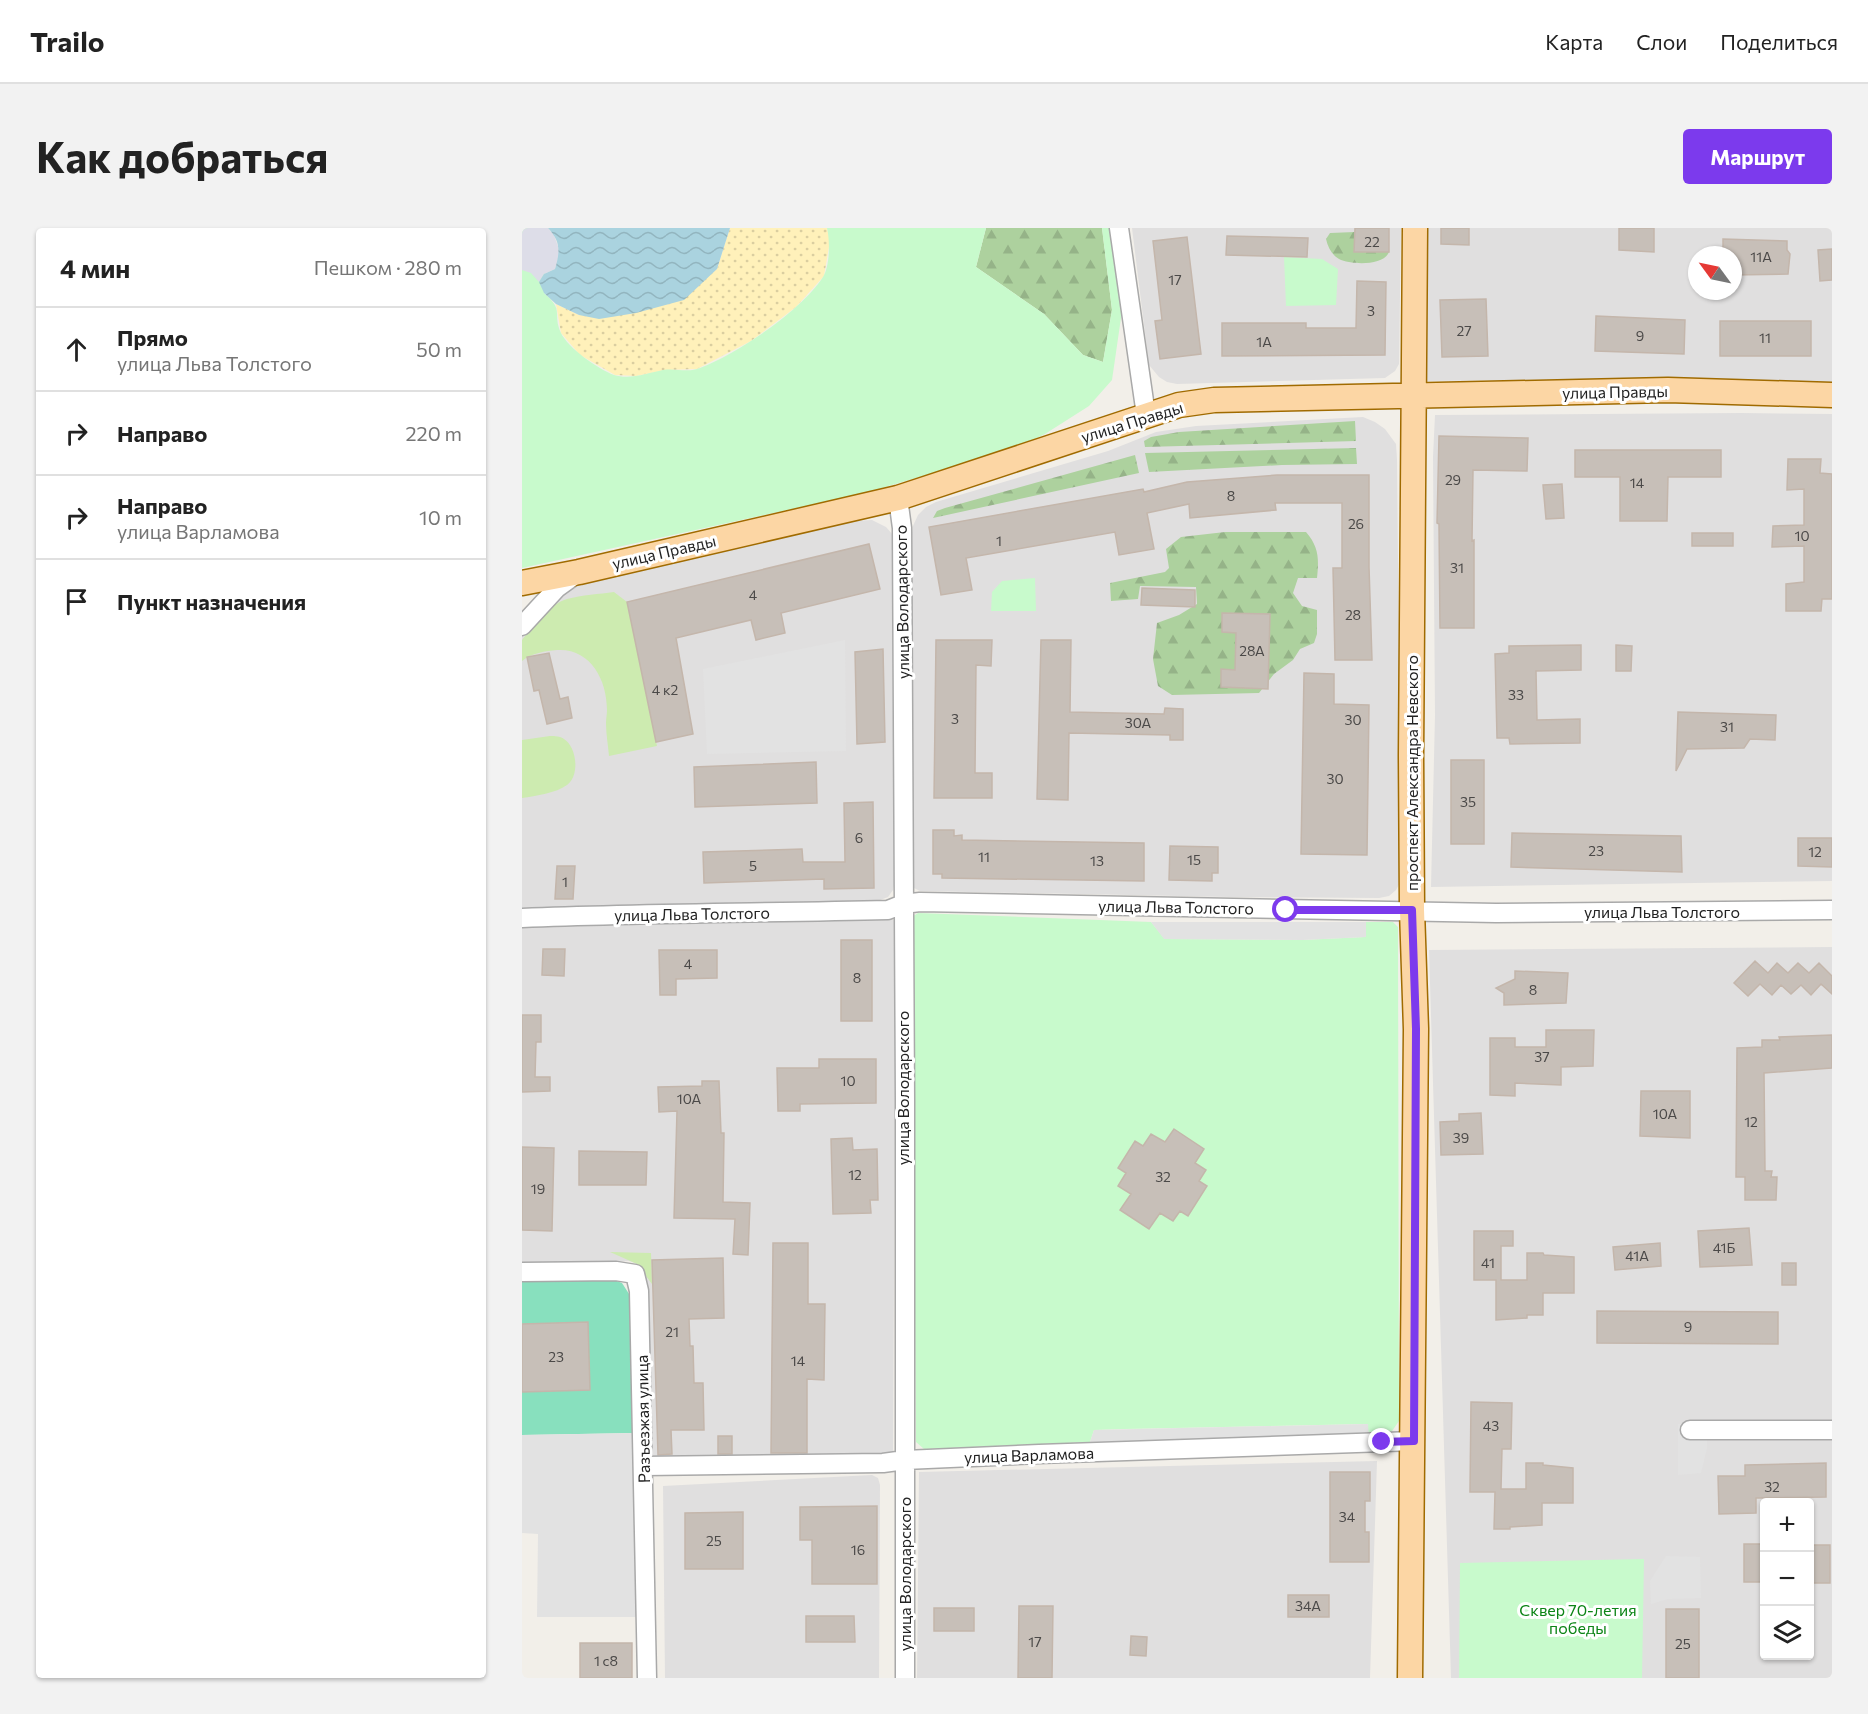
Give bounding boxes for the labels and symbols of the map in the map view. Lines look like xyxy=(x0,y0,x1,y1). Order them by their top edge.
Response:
house number: 22 xyxy=(1364,233,1380,250)
north arrow xyxy=(1688,246,1742,300)
house number: 11А xyxy=(1750,248,1772,265)
house number: 17 xyxy=(1168,271,1182,288)
house number: 3 xyxy=(1367,302,1375,319)
house number: 27 xyxy=(1456,322,1472,339)
house number: 9 xyxy=(1636,327,1644,344)
house number: 11 xyxy=(1759,329,1771,346)
house number: 1А xyxy=(1256,333,1272,350)
street label: улица Правды xyxy=(1562,381,1668,402)
street label: улица Правды xyxy=(1078,397,1185,446)
house number: 29 xyxy=(1445,471,1461,488)
house number: 14 xyxy=(1630,474,1645,491)
house number: 8 xyxy=(1227,487,1235,504)
house number: 26 xyxy=(1348,515,1364,532)
street label: улица Володарского xyxy=(891,525,912,679)
house number: 10 xyxy=(1794,527,1810,544)
street label: улица Правды xyxy=(610,530,718,573)
house number: 1 xyxy=(996,532,1002,549)
house number: 31 xyxy=(1450,559,1464,576)
house number: 4 xyxy=(749,586,758,603)
house number: 28 xyxy=(1345,606,1361,623)
house number: 28А xyxy=(1239,642,1265,659)
street label: проспект Александра Невского xyxy=(1402,655,1421,891)
house number: 4 к2 xyxy=(652,681,678,698)
house number: 33 xyxy=(1508,686,1524,703)
house number: 3 xyxy=(951,710,959,727)
house number: 30 xyxy=(1344,711,1362,728)
house number: 30А xyxy=(1125,714,1152,731)
house number: 31 xyxy=(1720,718,1734,735)
house number: 30 xyxy=(1326,770,1344,787)
house number: 35 xyxy=(1460,793,1476,810)
house number: 6 xyxy=(855,829,863,846)
house number: 23 xyxy=(1588,842,1604,859)
house number: 12 xyxy=(1808,843,1822,860)
house number: 11 xyxy=(978,848,990,865)
house number: 15 xyxy=(1187,851,1201,868)
house number: 13 xyxy=(1090,852,1104,869)
house number: 5 xyxy=(749,857,757,874)
house number: 1 xyxy=(562,873,568,890)
street label: улица Льва Толстого xyxy=(1098,896,1254,917)
route start xyxy=(1272,896,1298,922)
street label: улица Льва Толстого xyxy=(1584,902,1740,921)
street label: улица Льва Толстого xyxy=(614,903,770,924)
house number: 4 xyxy=(684,955,693,972)
house number: 8 xyxy=(853,969,861,986)
house number: 8 xyxy=(1529,981,1537,998)
street label: улица Володарского xyxy=(893,1011,912,1165)
house number: 37 xyxy=(1534,1048,1550,1065)
house number: 10 xyxy=(840,1072,856,1089)
house number: 10А xyxy=(677,1090,702,1107)
house number: 10А xyxy=(1653,1105,1678,1122)
house number: 12 xyxy=(1744,1113,1758,1130)
house number: 39 xyxy=(1453,1129,1469,1146)
house number: 12 xyxy=(848,1166,862,1183)
house number: 32 xyxy=(1155,1168,1171,1185)
house number: 19 xyxy=(531,1180,545,1197)
house number: 41Б xyxy=(1713,1239,1736,1256)
house number: 41А xyxy=(1625,1247,1649,1264)
house number: 41 xyxy=(1481,1254,1495,1271)
house number: 9 xyxy=(1684,1318,1692,1335)
house number: 21 xyxy=(665,1323,679,1340)
house number: 23 xyxy=(548,1348,564,1365)
house number: 14 xyxy=(791,1352,806,1369)
street label: Разъезжая улица xyxy=(632,1355,653,1483)
house number: 43 xyxy=(1483,1417,1499,1434)
route end xyxy=(1368,1428,1394,1454)
street label: улица Варламова xyxy=(964,1443,1094,1466)
house number: 32 xyxy=(1764,1478,1780,1495)
street label: улица Володарского xyxy=(895,1497,914,1651)
house number: 34 xyxy=(1339,1508,1356,1525)
house number: 25 xyxy=(706,1532,722,1549)
house number: 16 xyxy=(851,1541,865,1558)
house number: 34А xyxy=(1295,1597,1321,1614)
park label: Сквер 70-летия победы xyxy=(1519,1600,1637,1637)
house number: 17 xyxy=(1028,1633,1042,1650)
house number: 25 xyxy=(1675,1635,1691,1652)
house number: 1 с8 xyxy=(594,1652,618,1669)

